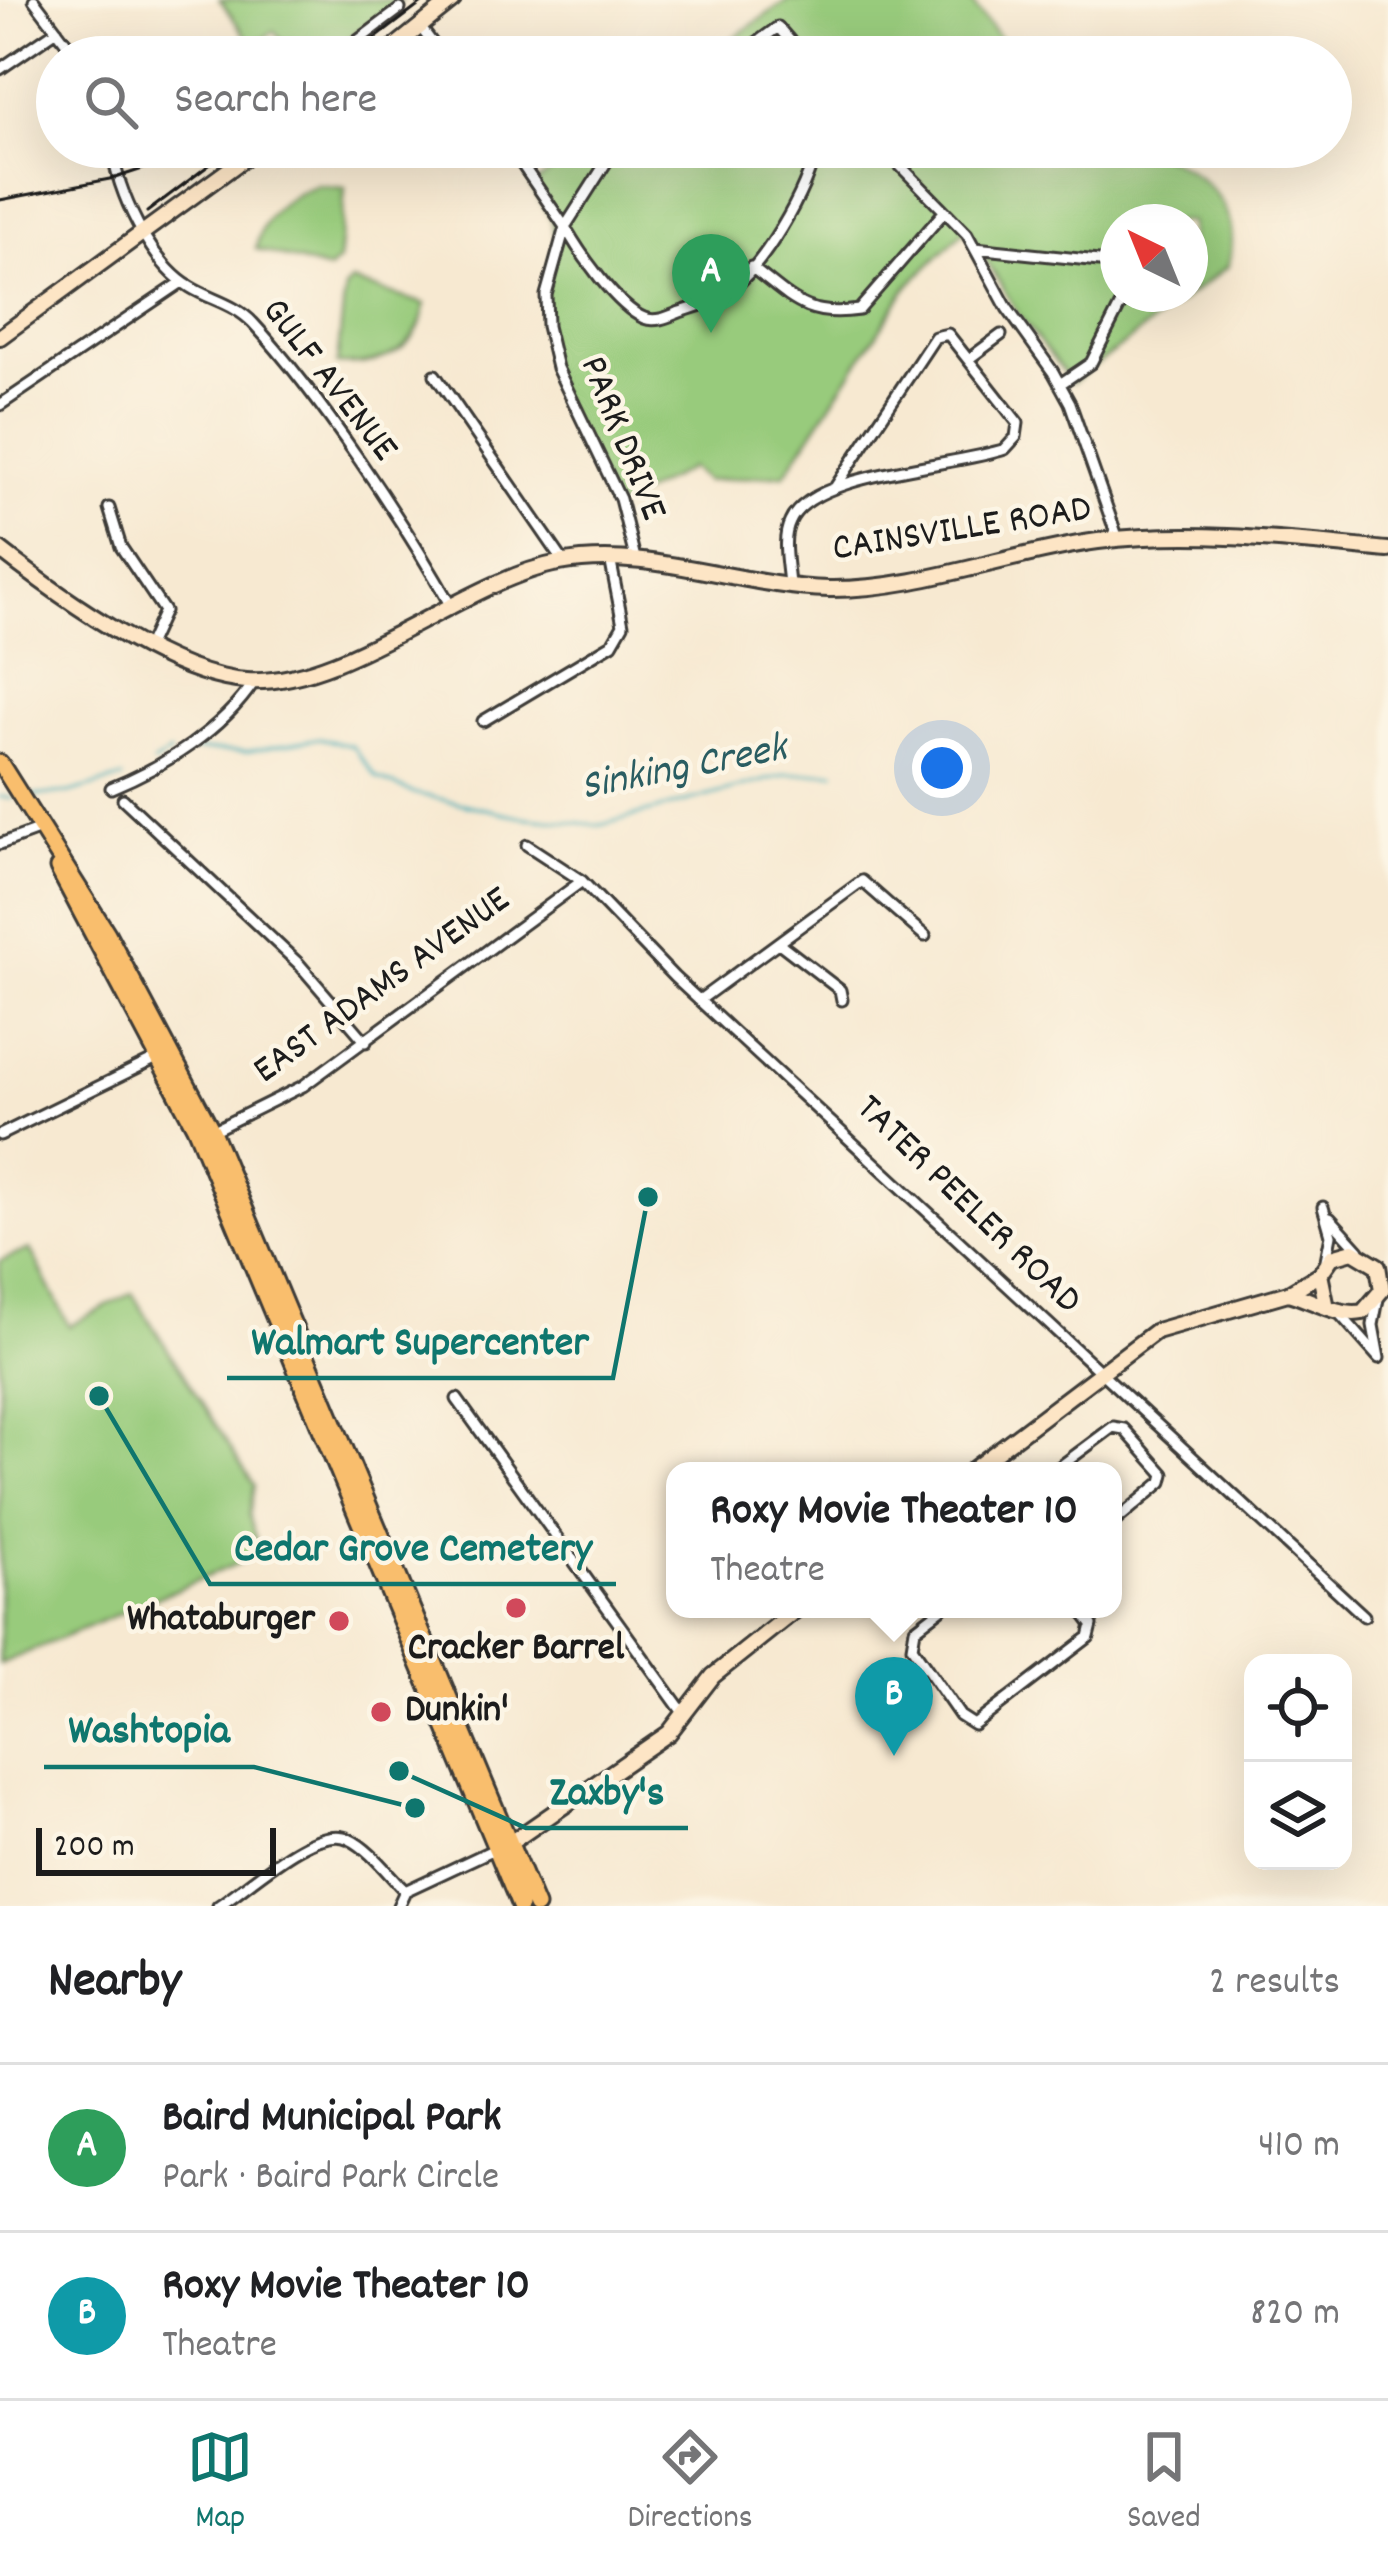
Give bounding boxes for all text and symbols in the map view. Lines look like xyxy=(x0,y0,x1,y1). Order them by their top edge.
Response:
search box xyxy=(36,36,1352,168)
icon: search xyxy=(78,69,144,135)
text: Search here xyxy=(174,70,377,134)
north arrow xyxy=(1100,204,1208,312)
pin: A xyxy=(672,234,750,333)
street label: GULF AVENUE xyxy=(247,288,410,475)
street label: PARK DRIVE xyxy=(563,349,679,530)
street label: CAINSVILLE ROAD xyxy=(829,483,1095,579)
water label: Sinking Creek xyxy=(576,720,796,819)
your location xyxy=(912,738,972,798)
street label: EAST ADAMS AVENUE xyxy=(243,875,523,1099)
street label: TATER PEELER ROAD xyxy=(842,1084,1092,1328)
callout: Walmart Supercenter xyxy=(227,1300,613,1378)
text: Walmart Supercenter xyxy=(251,1316,590,1376)
popup xyxy=(666,1462,1122,1618)
text: Roxy Movie Theater 10 xyxy=(710,1481,1078,1545)
callout: Cedar Grove Cemetery xyxy=(210,1506,616,1584)
text: Cedar Grove Cemetery xyxy=(234,1522,594,1582)
text: Theatre xyxy=(710,1545,825,1600)
place label: Whataburger xyxy=(127,1594,316,1649)
marker: Cracker Barrel xyxy=(503,1595,529,1621)
marker: Whataburger xyxy=(326,1608,352,1634)
place label: Cracker Barrel xyxy=(408,1623,625,1678)
map controls xyxy=(1244,1654,1352,1870)
button: locate xyxy=(1244,1654,1352,1762)
pin: B xyxy=(855,1657,933,1756)
place label: Dunkin' xyxy=(405,1685,509,1740)
callout: Washtopia xyxy=(44,1689,254,1767)
marker: Dunkin' xyxy=(368,1699,394,1725)
text: Washtopia xyxy=(68,1704,231,1764)
callout: Zaxby's xyxy=(526,1750,688,1828)
button: layers xyxy=(1244,1762,1352,1870)
text: Zaxby's xyxy=(550,1766,664,1826)
scale bar xyxy=(36,1822,276,1875)
text: 200 m xyxy=(54,1825,135,1872)
text: Nearby xyxy=(48,1948,181,2020)
text: 2 results xyxy=(1209,1957,1340,2012)
text: Baird Municipal Park xyxy=(162,2088,501,2152)
text: A xyxy=(76,2120,98,2175)
text: 410 m xyxy=(1258,2120,1340,2175)
text: Park · Baird Park Circle xyxy=(162,2152,499,2207)
text: Roxy Movie Theater 10 xyxy=(162,2256,530,2320)
text: B xyxy=(78,2288,96,2343)
text: 820 m xyxy=(1250,2288,1340,2343)
text: Theatre xyxy=(162,2320,277,2375)
tab: Map xyxy=(187,2424,253,2543)
tab: Directions xyxy=(628,2424,753,2543)
tab: Saved xyxy=(1127,2424,1201,2543)

